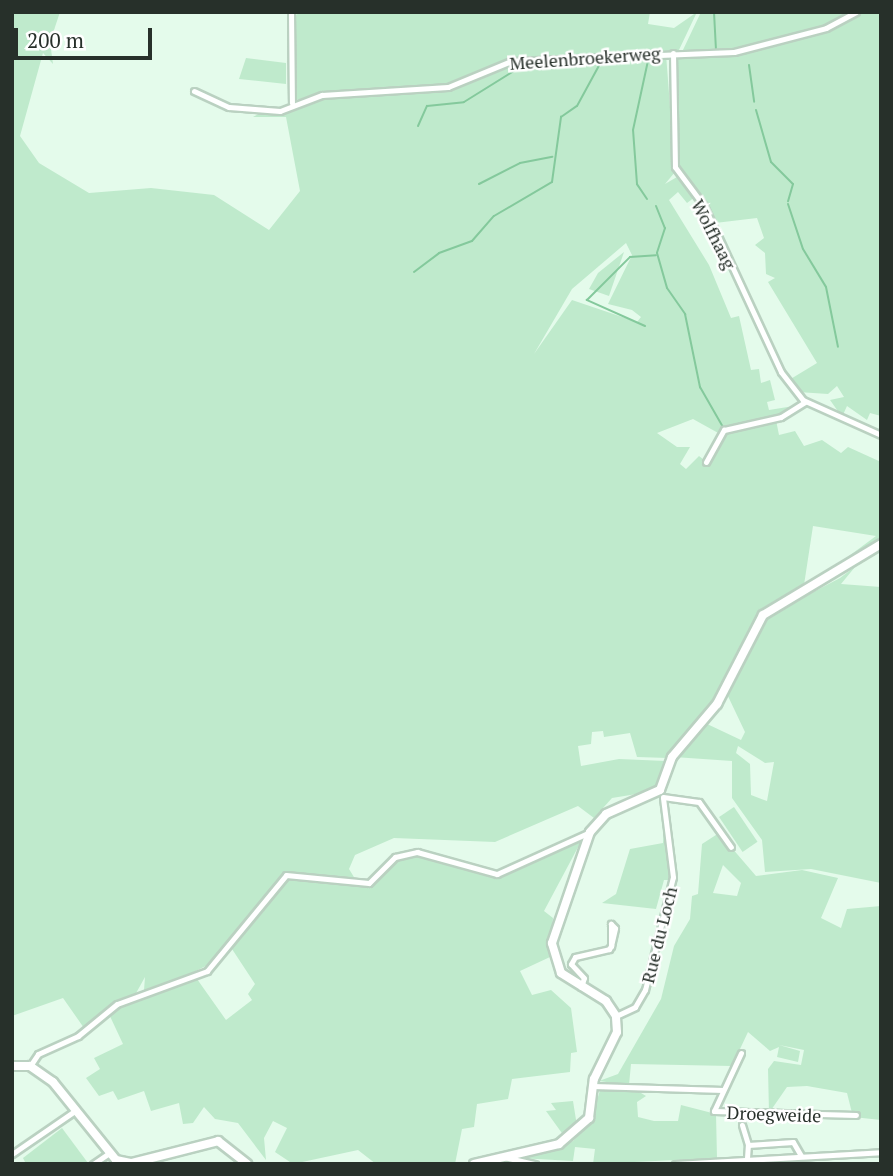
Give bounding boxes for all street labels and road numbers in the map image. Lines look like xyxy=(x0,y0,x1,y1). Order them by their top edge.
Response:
street label: Meelenbroekerweg xyxy=(509,42,661,74)
street label: Wolfhaag xyxy=(687,196,741,272)
street label: Rue du Loch xyxy=(637,884,681,986)
street label: Droegweide xyxy=(726,1102,822,1126)

